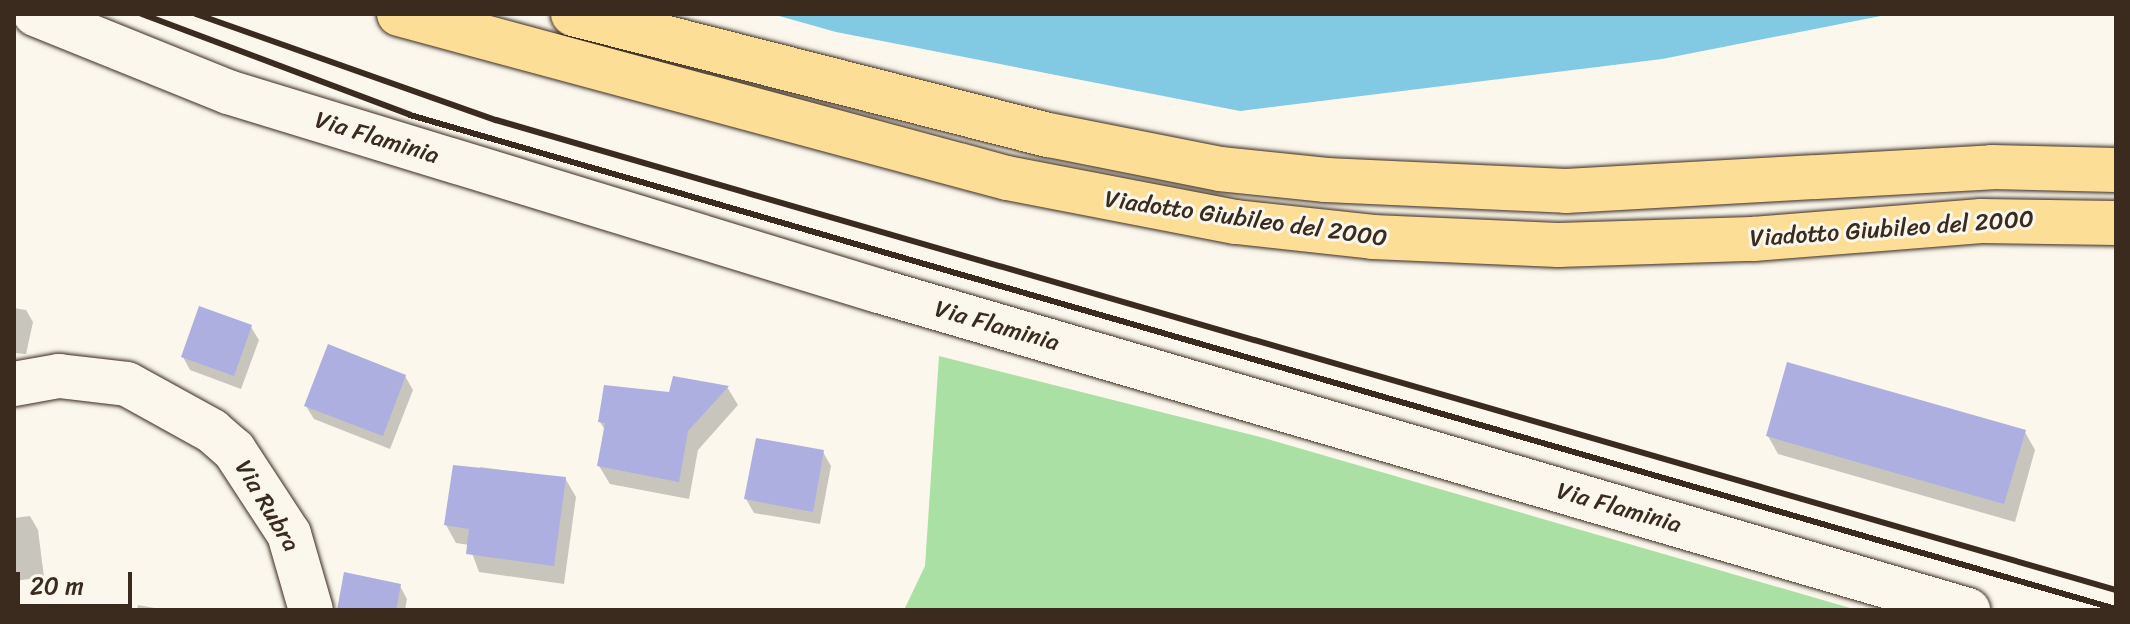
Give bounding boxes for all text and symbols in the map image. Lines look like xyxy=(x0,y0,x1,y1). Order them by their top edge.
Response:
street label: Via Flaminia xyxy=(312,106,442,170)
street label: Viadotto Giubileo del 2000 xyxy=(1103,185,1389,253)
street label: Viadotto Giubileo del 2000 xyxy=(1749,205,2035,253)
street label: Via Flaminia xyxy=(932,295,1062,357)
street label: Via Rubra xyxy=(228,455,306,557)
street label: Via Flaminia xyxy=(1554,477,1684,539)
scale bar xyxy=(20,556,136,606)
text: 20 m xyxy=(30,565,84,607)

